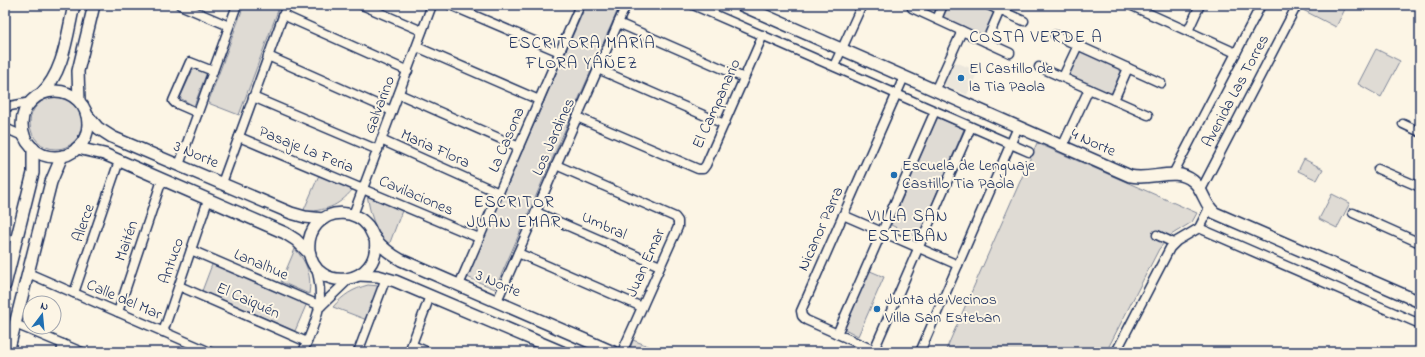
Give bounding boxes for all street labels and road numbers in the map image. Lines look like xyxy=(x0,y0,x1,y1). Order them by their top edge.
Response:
street label: Avenida Las Torres xyxy=(1196,30,1276,152)
street label: El Campanario xyxy=(686,55,748,153)
street label: Galvarino xyxy=(358,73,402,137)
street label: Los Jardines xyxy=(526,94,582,180)
street label: La Casona xyxy=(482,104,532,176)
street label: Pasaje La Feria xyxy=(255,120,357,180)
street label: 4 Norte xyxy=(1067,122,1120,164)
street label: Maria Flora xyxy=(396,123,474,175)
street label: 3 Norte xyxy=(170,135,223,176)
street label: Cavilaciones xyxy=(375,169,457,223)
street label: Nicanor Parra xyxy=(792,183,850,275)
street label: Alerce xyxy=(66,200,102,245)
street label: Umbral xyxy=(578,205,631,247)
street label: Maitén xyxy=(109,217,145,265)
street label: Juan Emar xyxy=(620,225,672,301)
street label: Antuco xyxy=(153,235,191,287)
street label: Lanalhue xyxy=(230,243,293,288)
street label: 3 Norte xyxy=(472,264,525,305)
street label: Calle del Mar xyxy=(82,273,166,327)
street label: El Caiquén xyxy=(212,276,284,326)

